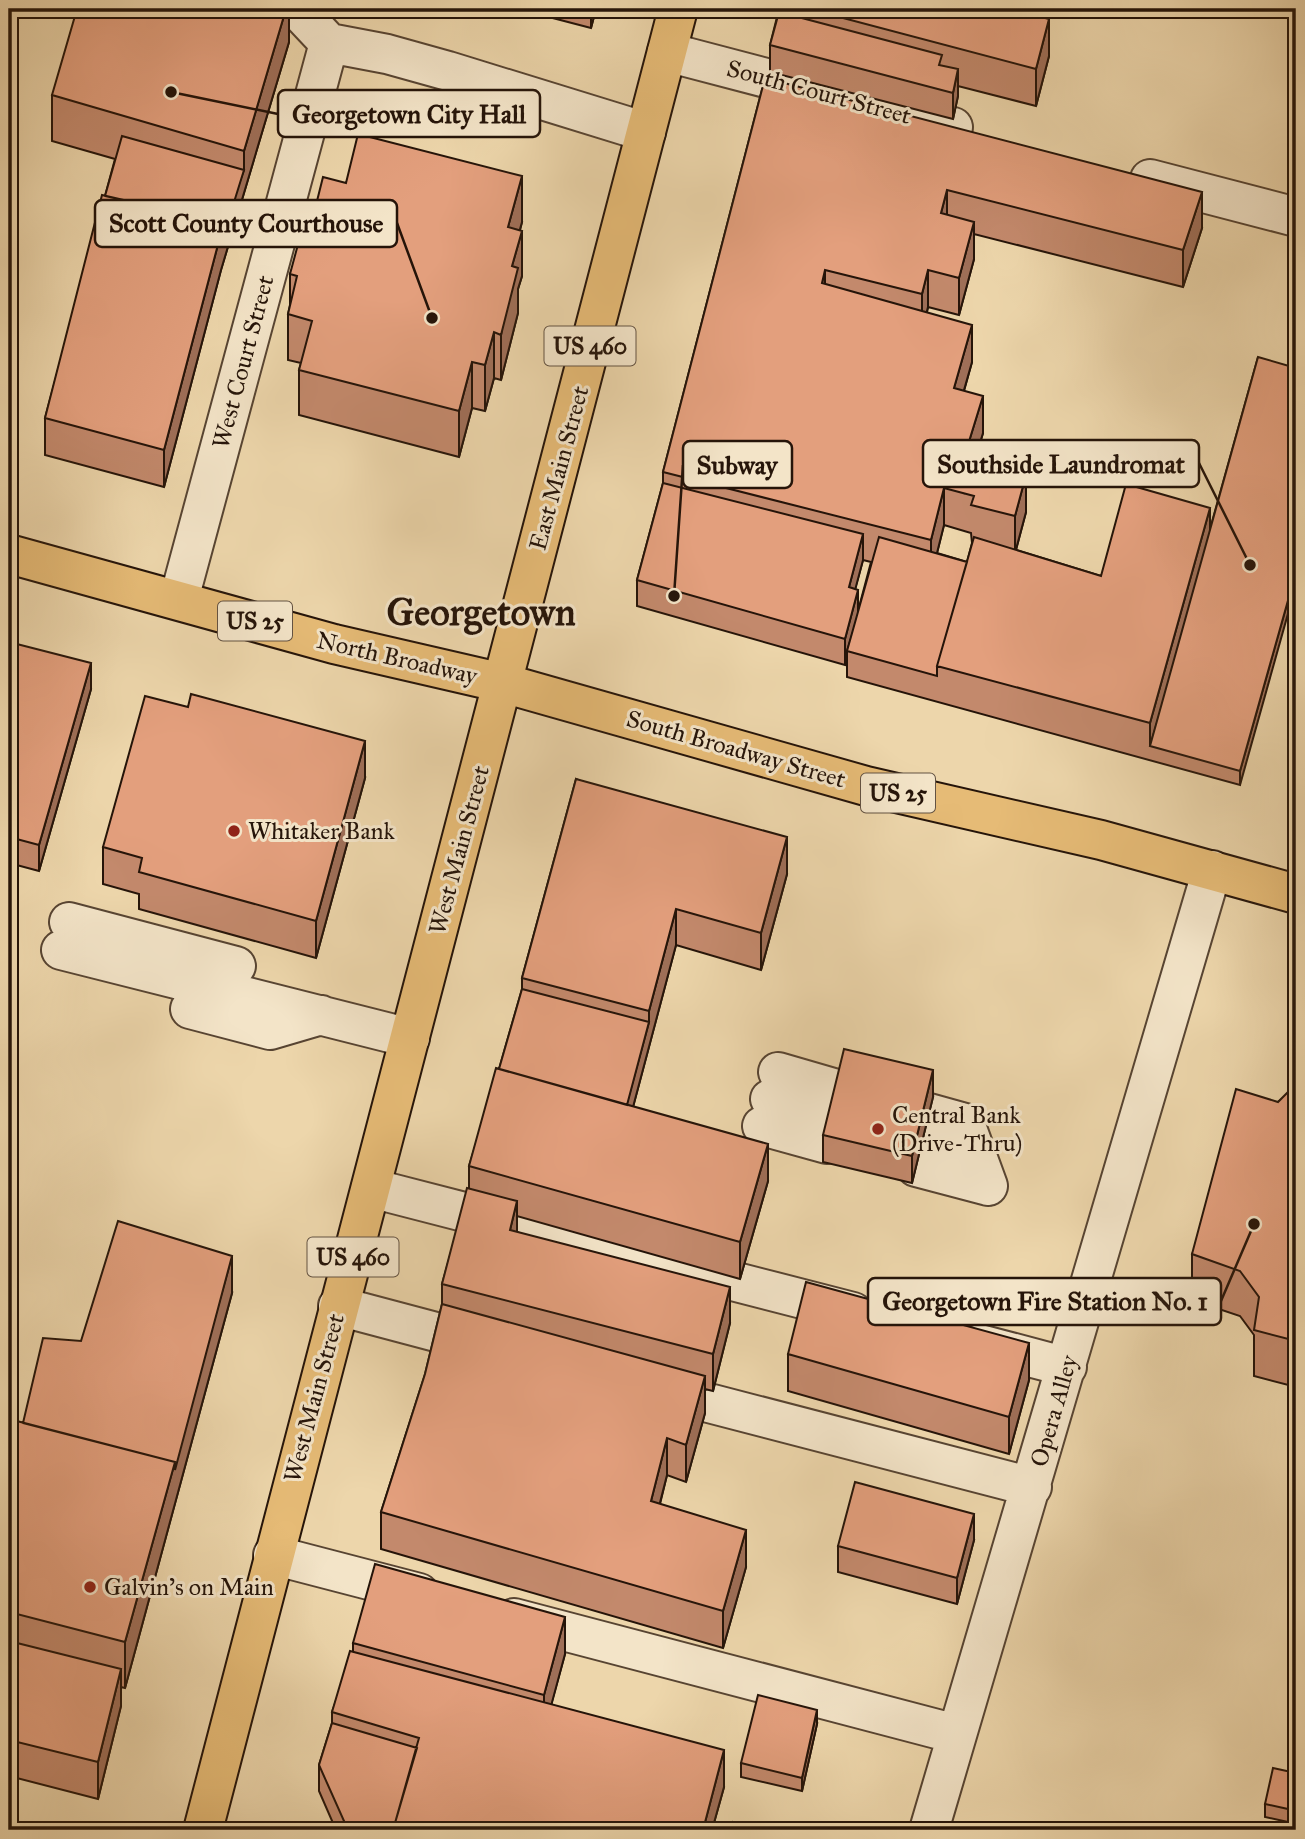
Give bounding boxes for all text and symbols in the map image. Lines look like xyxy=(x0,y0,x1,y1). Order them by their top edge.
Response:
street label: South Court Street xyxy=(724,53,915,131)
callout: Georgetown City Hall xyxy=(278,90,540,137)
text: Georgetown City Hall xyxy=(292,98,527,131)
callout: Scott County Courthouse xyxy=(95,200,397,247)
text: Scott County Courthouse xyxy=(109,207,384,239)
street label: West Court Street xyxy=(205,272,281,452)
road number: US 460 xyxy=(544,326,636,366)
street label: East Main Street xyxy=(523,382,595,554)
callout: Southside Laundromat xyxy=(923,440,1199,487)
callout: Subway xyxy=(683,441,792,488)
text: Southside Laundromat xyxy=(937,448,1186,480)
text: Subway xyxy=(696,449,779,481)
district label: Georgetown xyxy=(387,589,576,635)
road number: US 25 xyxy=(218,601,292,640)
street label: North Broadway xyxy=(314,625,481,691)
street label: South Broadway Street xyxy=(623,703,849,795)
street label: West Main Street xyxy=(422,762,496,938)
road number: US 25 xyxy=(861,774,935,813)
place label: Whitaker Bank xyxy=(248,816,396,846)
marker: Whitaker Bank xyxy=(226,823,242,839)
place label: Central Bank (Drive-Thru) xyxy=(892,1100,1022,1158)
marker: Central Bank (Drive-Thru) xyxy=(870,1121,886,1137)
road number: US 460 xyxy=(308,1238,398,1276)
callout: Georgetown Fire Station No. 1 xyxy=(868,1278,1221,1325)
text: Georgetown Fire Station No. 1 xyxy=(882,1285,1208,1318)
street label: West Main Street xyxy=(277,1310,351,1486)
street label: Opera Alley xyxy=(1024,1351,1084,1470)
place label: Galvin's on Main xyxy=(104,1572,274,1602)
marker: Galvin's on Main xyxy=(82,1579,98,1595)

